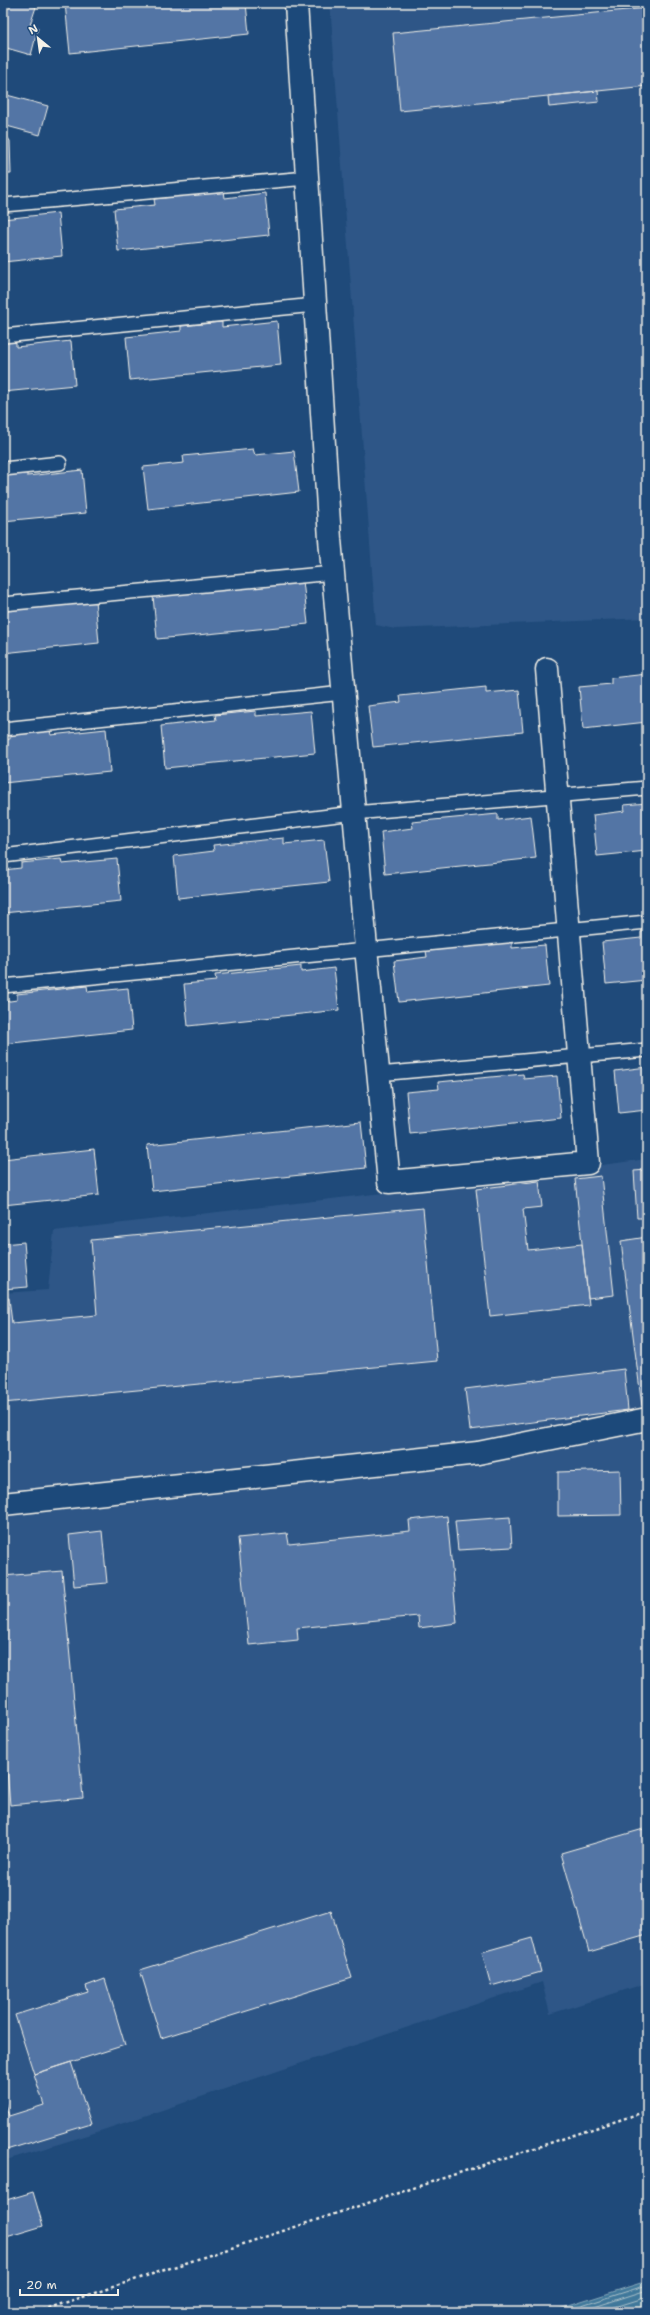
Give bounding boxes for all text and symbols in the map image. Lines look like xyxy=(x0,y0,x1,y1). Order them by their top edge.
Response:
north arrow xyxy=(18,18,58,58)
text: N xyxy=(26,21,41,38)
scale bar xyxy=(20,2271,118,2297)
text: 20 m xyxy=(26,2277,57,2293)

